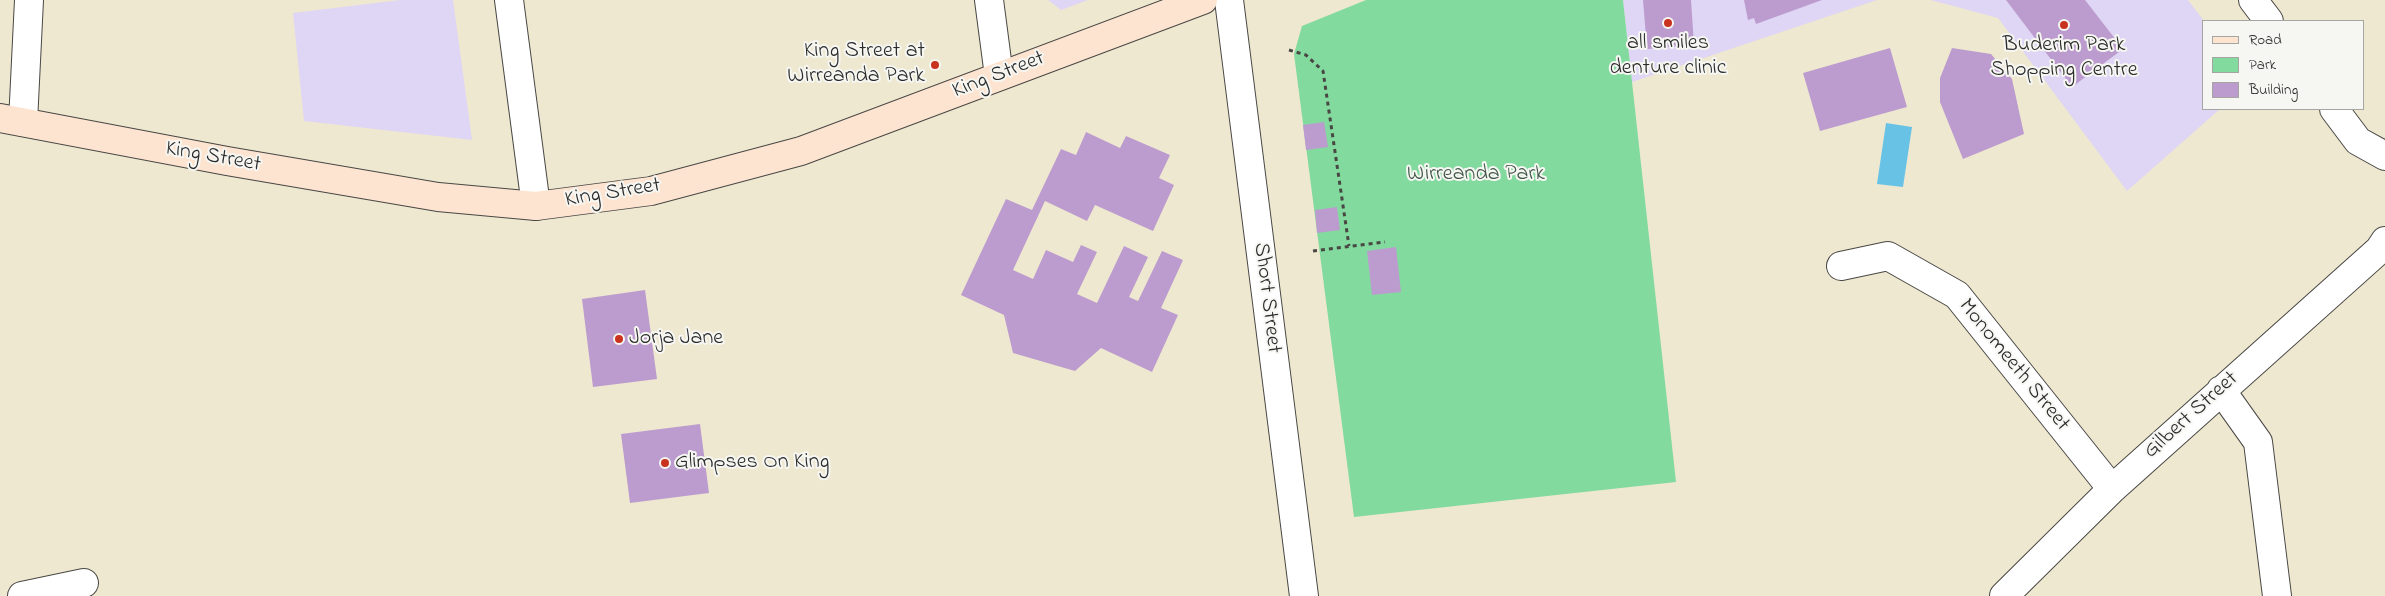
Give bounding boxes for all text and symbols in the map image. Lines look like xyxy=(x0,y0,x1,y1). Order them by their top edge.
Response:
marker: all smiles denture clinic xyxy=(1662,17,1674,29)
marker: Buderim Park Shopping Centre xyxy=(2058,19,2070,31)
legend xyxy=(2202,20,2365,110)
text: Road xyxy=(2249,29,2282,51)
place label: all smiles denture clinic xyxy=(1609,31,1727,82)
place label: Buderim Park Shopping Centre xyxy=(1990,33,2138,84)
place label: King Street at Wirreanda Park xyxy=(787,39,925,90)
street label: King Street xyxy=(949,46,1049,106)
text: Park xyxy=(2249,54,2276,76)
marker: King Street at Wirreanda Park xyxy=(929,59,941,71)
text: Building xyxy=(2249,79,2298,101)
street label: King Street xyxy=(163,137,263,179)
park label: Wirreanda Park xyxy=(1407,162,1545,188)
street label: King Street xyxy=(563,173,663,215)
street label: Short Street xyxy=(1246,241,1286,355)
street label: Monomeeth Street xyxy=(1952,294,2074,438)
place label: Jorja Jane xyxy=(629,326,723,352)
marker: Jorja Jane xyxy=(613,333,625,345)
street label: Gilbert Street xyxy=(2139,367,2245,465)
place label: Glimpses On King xyxy=(675,450,829,476)
marker: Glimpses On King xyxy=(659,457,671,469)

